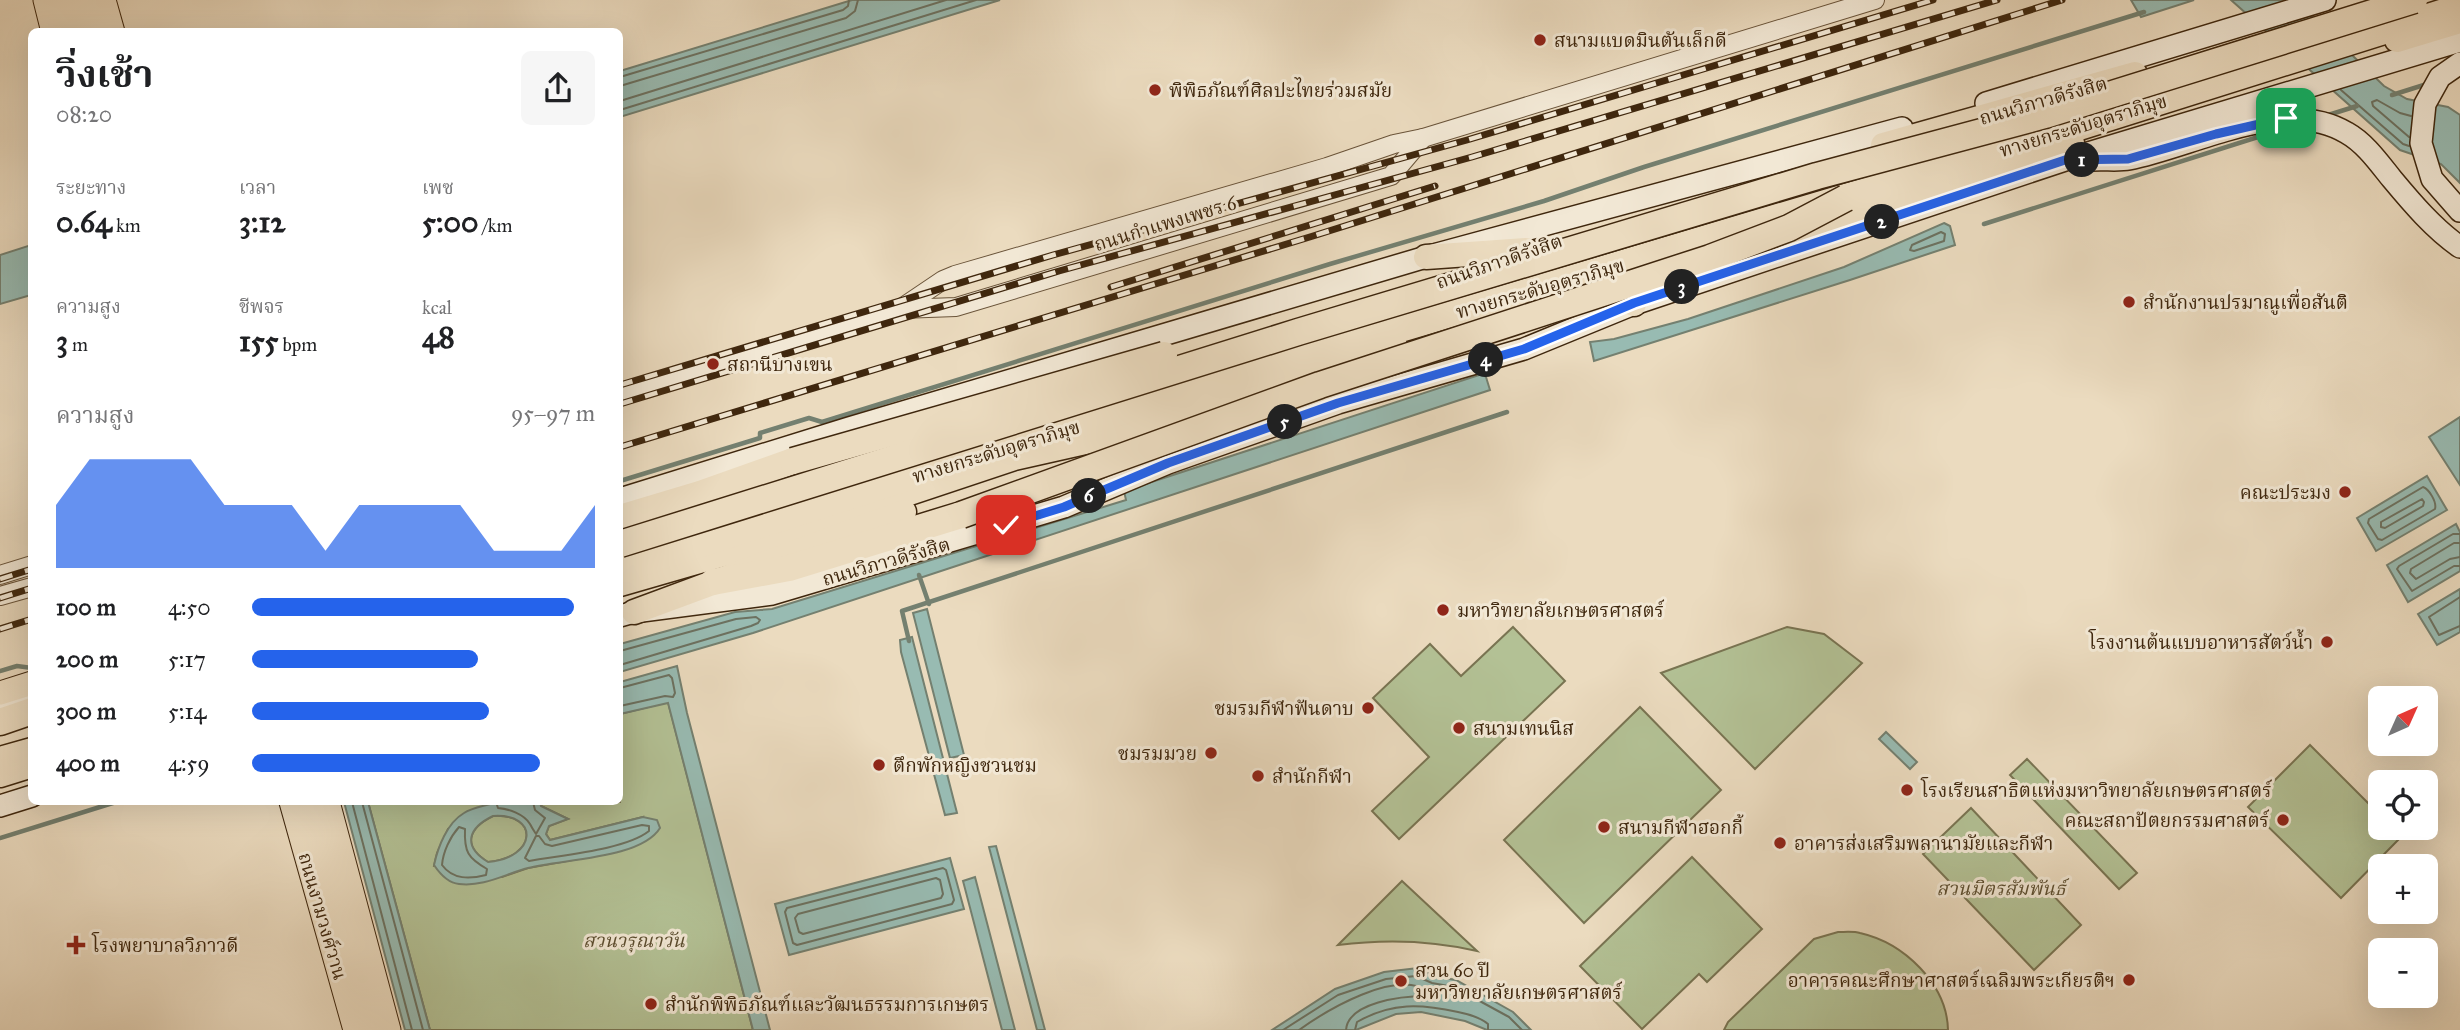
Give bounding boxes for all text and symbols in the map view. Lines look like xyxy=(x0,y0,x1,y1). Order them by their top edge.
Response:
place label: สนามแบดมินตันเล็กดี xyxy=(1554,29,1727,52)
marker: สนามแบดมินตันเล็กดี xyxy=(1532,32,1548,48)
text: วิ่งเช้า xyxy=(56,51,153,97)
button: share xyxy=(521,51,595,125)
street label: ถนนวิภาวดีรังสิต xyxy=(1977,71,2110,130)
place label: พิพิธภัณฑ์ศิลปะไทยร่วมสมัย xyxy=(1169,77,1392,102)
marker: พิพิธภัณฑ์ศิลปะไทยร่วมสมัย xyxy=(1147,82,1163,98)
pin xyxy=(2256,88,2316,148)
street label: ทางยกระดับอุตราภิมุข xyxy=(1997,89,2170,163)
icon: arrive xyxy=(2267,99,2305,137)
text: 08:20 xyxy=(56,100,112,128)
pin: 1 xyxy=(2064,142,2100,178)
text: 1 xyxy=(2078,148,2085,171)
text: ระยะทาง xyxy=(56,176,126,199)
text: เวลา xyxy=(239,176,276,199)
text: เพซ xyxy=(422,176,454,199)
street label: ถนนกำแพงเพชร 6 xyxy=(1091,191,1240,256)
text: 0.64 xyxy=(56,204,112,240)
text: 3:12 xyxy=(239,204,285,240)
text: 5:00 xyxy=(422,204,478,240)
pin: 2 xyxy=(1864,204,1899,240)
text: 2 xyxy=(1877,210,1886,233)
text: km xyxy=(112,214,141,237)
text: /km xyxy=(478,214,512,237)
street label: ถนนวิภาวดีรังสิต xyxy=(1433,229,1565,294)
street label: ทางยกระดับอุตราภิมุข xyxy=(1453,253,1627,324)
pin: 3 xyxy=(1664,270,1700,304)
text: 3 xyxy=(1678,275,1685,298)
place label: สำนักงานปรมาณูเพื่อสันติ xyxy=(2143,288,2348,315)
marker: สำนักงานปรมาณูเพื่อสันติ xyxy=(2121,294,2137,310)
text: ความสูง xyxy=(56,295,121,318)
text: ชีพจร xyxy=(239,295,284,318)
text: kcal xyxy=(422,296,452,319)
text: 48 xyxy=(422,319,455,355)
text: 3 xyxy=(56,323,68,359)
text: 155 xyxy=(239,323,279,359)
text: m xyxy=(68,333,88,356)
text: bpm xyxy=(279,333,317,356)
pin: 4 xyxy=(1468,342,1504,378)
text: 4 xyxy=(1480,348,1491,371)
place label: สถานีบางเขน xyxy=(727,353,833,376)
marker: สถานีบางเขน xyxy=(705,356,721,372)
text: 95–97 m xyxy=(511,399,595,427)
text: ความสูง xyxy=(56,401,134,429)
pin: 5 xyxy=(1268,404,1302,440)
text: 5 xyxy=(1280,410,1289,433)
street label: ทางยกระดับอุตราภิมุข xyxy=(910,415,1083,489)
pin: 6 xyxy=(1072,478,1106,514)
place label: คณะประมง xyxy=(2240,481,2331,504)
text: 6 xyxy=(1084,484,1093,507)
marker: คณะประมง xyxy=(2337,484,2353,500)
pin xyxy=(976,495,1036,555)
icon: check xyxy=(987,506,1025,544)
street label: ถนนวิภาวดีรังสิต xyxy=(820,532,953,591)
text: 100 m xyxy=(56,593,116,621)
text: 4:50 xyxy=(168,593,211,621)
place label: มหาวิทยาลัยเกษตรศาสตร์ xyxy=(1457,599,1665,622)
marker: มหาวิทยาลัยเกษตรศาสตร์ xyxy=(1435,602,1451,618)
place label: โรงงานต้นแบบอาหารสัตว์น้ำ xyxy=(2088,628,2313,654)
marker: โรงงานต้นแบบอาหารสัตว์น้ำ xyxy=(2319,634,2335,650)
text: 200 m xyxy=(56,645,118,673)
text: 5:17 xyxy=(168,645,206,673)
north arrow xyxy=(2368,686,2438,756)
map controls xyxy=(2368,686,2438,1008)
text: 300 m xyxy=(56,697,116,725)
text: 5:14 xyxy=(168,697,206,725)
place label: ชมรมกีฬาฟันดาบ xyxy=(1214,697,1354,720)
marker: ชมรมกีฬาฟันดาบ xyxy=(1360,700,1376,716)
place label: สนามเทนนิส xyxy=(1473,717,1574,740)
marker: สนามเทนนิส xyxy=(1451,720,1467,736)
place label: ชมรมมวย xyxy=(1118,742,1197,765)
marker: ชมรมมวย xyxy=(1203,745,1219,761)
text: 400 m xyxy=(56,749,120,777)
text: 4:59 xyxy=(168,749,210,777)
place label: ตึกพักหญิงชวนชม xyxy=(893,754,1037,777)
marker: ตึกพักหญิงชวนชม xyxy=(871,757,887,773)
place label: สำนักกีฬา xyxy=(1272,765,1352,788)
marker: สำนักกีฬา xyxy=(1250,768,1266,784)
button: locate xyxy=(2368,770,2438,840)
place label: โรงเรียนสาธิตแห่งมหาวิทยาลัยเกษตรศาสตร์ xyxy=(1920,776,2273,802)
marker: โรงเรียนสาธิตแห่งมหาวิทยาลัยเกษตรศาสตร์ xyxy=(1899,782,1915,798)
place label: คณะสถาปัตยกรรมศาสตร์ xyxy=(2064,809,2270,832)
marker: คณะสถาปัตยกรรมศาสตร์ xyxy=(2275,812,2291,828)
place label: สนามกีฬาฮอกกี้ xyxy=(1618,813,1744,839)
marker: สนามกีฬาฮอกกี้ xyxy=(1596,819,1612,835)
place label: อาคารส่งเสริมพลานามัยและกีฬา xyxy=(1794,832,2053,855)
marker: อาคารส่งเสริมพลานามัยและกีฬา xyxy=(1772,835,1788,851)
street label: ถนนงามวงศ์วาน xyxy=(293,850,352,982)
button: + xyxy=(2368,854,2438,924)
park label: สวนมิตรสัมพันธ์ xyxy=(1936,877,2070,900)
park label: สวนวรุณาวัน xyxy=(583,929,685,953)
place label: โรงพยาบาลวิภาวดี xyxy=(91,931,239,957)
marker: โรงพยาบาลวิภาวดี xyxy=(66,935,86,955)
button: − xyxy=(2368,938,2438,1008)
place label: สวน 60 ปี มหาวิทยาลัยเกษตรศาสตร์ xyxy=(1415,959,1623,1004)
place label: อาคารคณะศึกษาศาสตร์เฉลิมพระเกียรติฯ xyxy=(1788,969,2115,992)
marker: อาคารคณะศึกษาศาสตร์เฉลิมพระเกียรติฯ xyxy=(2121,972,2137,988)
marker: สวน 60 ปี มหาวิทยาลัยเกษตรศาสตร์ xyxy=(1393,973,1409,989)
place label: สำนักพิพิธภัณฑ์และวัฒนธรรมการเกษตร xyxy=(665,993,989,1016)
marker: สำนักพิพิธภัณฑ์และวัฒนธรรมการเกษตร xyxy=(643,996,659,1012)

